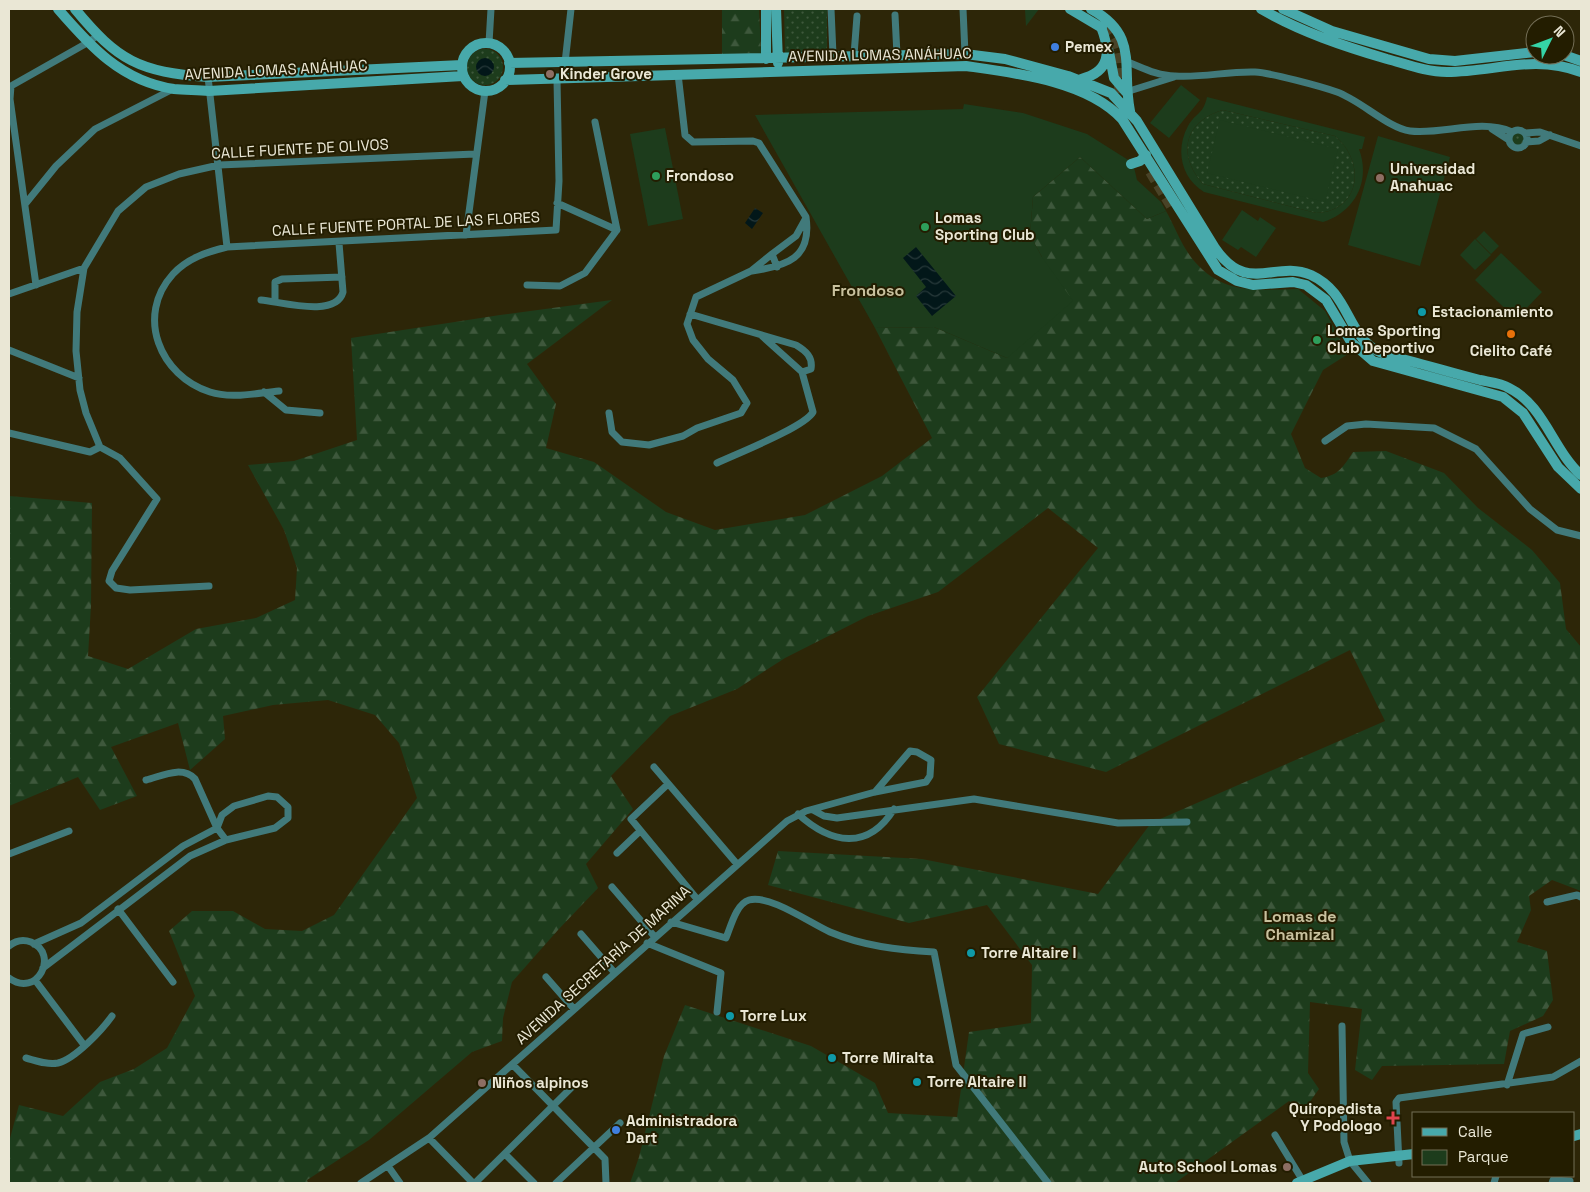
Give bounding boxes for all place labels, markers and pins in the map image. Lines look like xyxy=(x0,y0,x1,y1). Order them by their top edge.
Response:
place label: Pemex xyxy=(1065,37,1113,56)
marker: Pemex xyxy=(1049,41,1061,53)
place label: Kinder Grove xyxy=(560,64,652,83)
marker: Kinder Grove xyxy=(544,68,556,80)
place label: Universidad Anahuac xyxy=(1390,159,1475,195)
place label: Frondoso xyxy=(666,166,734,185)
marker: Frondoso xyxy=(650,170,662,182)
marker: Universidad Anahuac xyxy=(1374,172,1386,184)
place label: Lomas Sporting Club xyxy=(935,208,1035,244)
marker: Lomas Sporting Club xyxy=(919,221,931,233)
place label: Estacionamiento xyxy=(1432,302,1554,321)
marker: Estacionamiento xyxy=(1416,306,1428,318)
place label: Lomas Sporting Club Deportivo xyxy=(1327,321,1441,357)
marker: Cielito Café xyxy=(1505,328,1517,340)
marker: Lomas Sporting Club Deportivo xyxy=(1311,334,1323,346)
place label: Cielito Café xyxy=(1470,341,1553,360)
place label: Torre Altaire I xyxy=(981,943,1077,962)
marker: Torre Altaire I xyxy=(965,947,977,959)
place label: Torre Lux xyxy=(740,1006,807,1025)
marker: Torre Lux xyxy=(724,1010,736,1022)
place label: Torre Miralta xyxy=(842,1048,934,1067)
marker: Torre Miralta xyxy=(826,1052,838,1064)
place label: Torre Altaire II xyxy=(927,1072,1027,1091)
place label: Niños alpinos xyxy=(492,1073,589,1092)
marker: Torre Altaire II xyxy=(911,1076,923,1088)
marker: Niños alpinos xyxy=(476,1077,488,1089)
place label: Quiropedista Y Podologo xyxy=(1289,1099,1382,1135)
place label: Administradora Dart xyxy=(626,1111,737,1147)
marker: Quiropedista Y Podologo xyxy=(1386,1111,1400,1125)
marker: Administradora Dart xyxy=(610,1124,622,1136)
place label: Auto School Lomas xyxy=(1139,1157,1277,1176)
marker: Auto School Lomas xyxy=(1281,1161,1293,1173)

